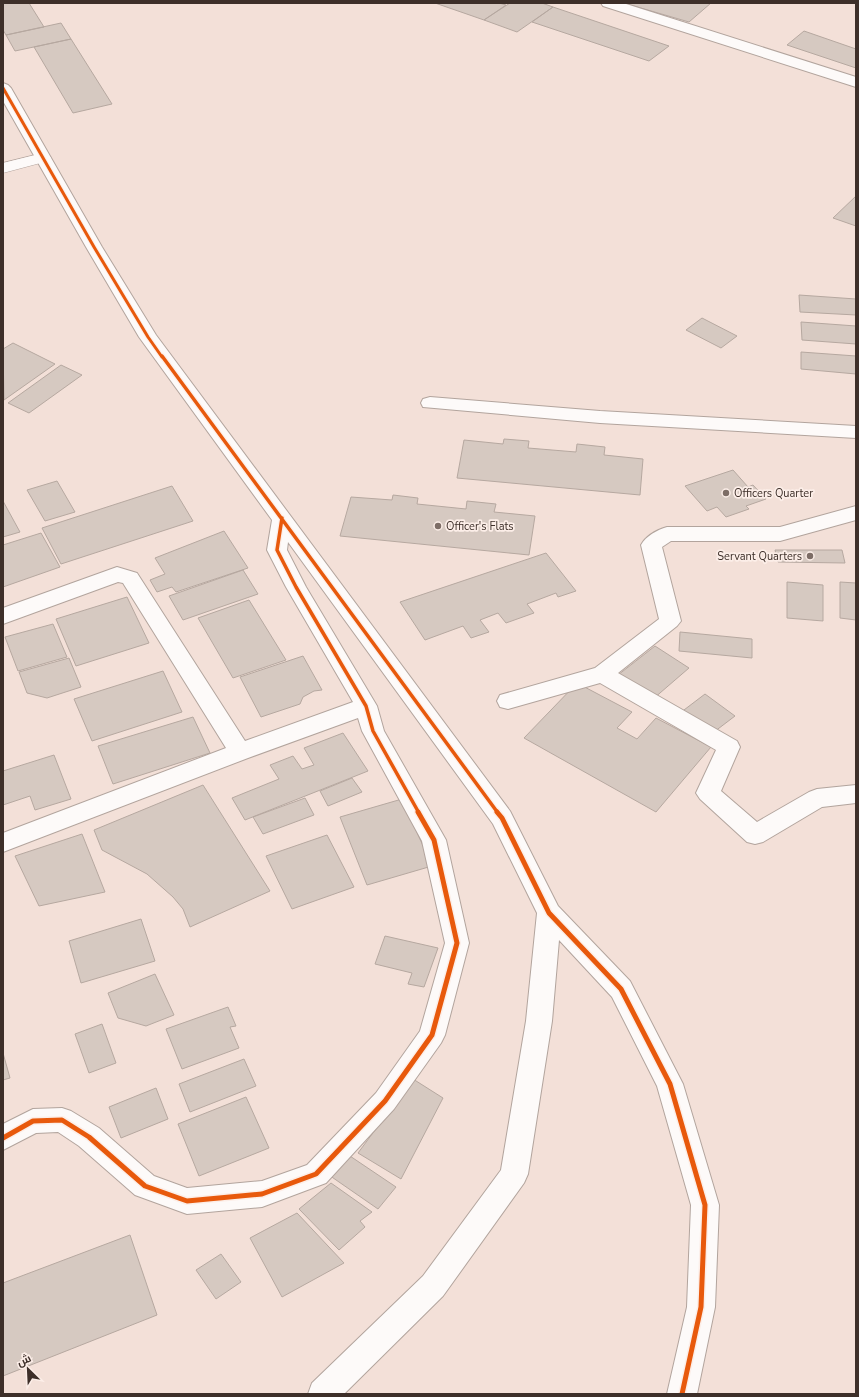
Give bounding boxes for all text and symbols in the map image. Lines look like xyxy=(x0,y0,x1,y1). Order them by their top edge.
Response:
place label: Officers Quarter xyxy=(734,486,813,501)
marker: Officers Quarter xyxy=(721,488,731,498)
place label: Officer's Flats xyxy=(446,519,514,534)
marker: Officer's Flats xyxy=(433,521,443,531)
place label: Servant Quarters xyxy=(717,549,802,564)
marker: Servant Quarters xyxy=(805,551,815,561)
north arrow xyxy=(8,1349,48,1389)
text: ش xyxy=(15,1351,34,1370)

